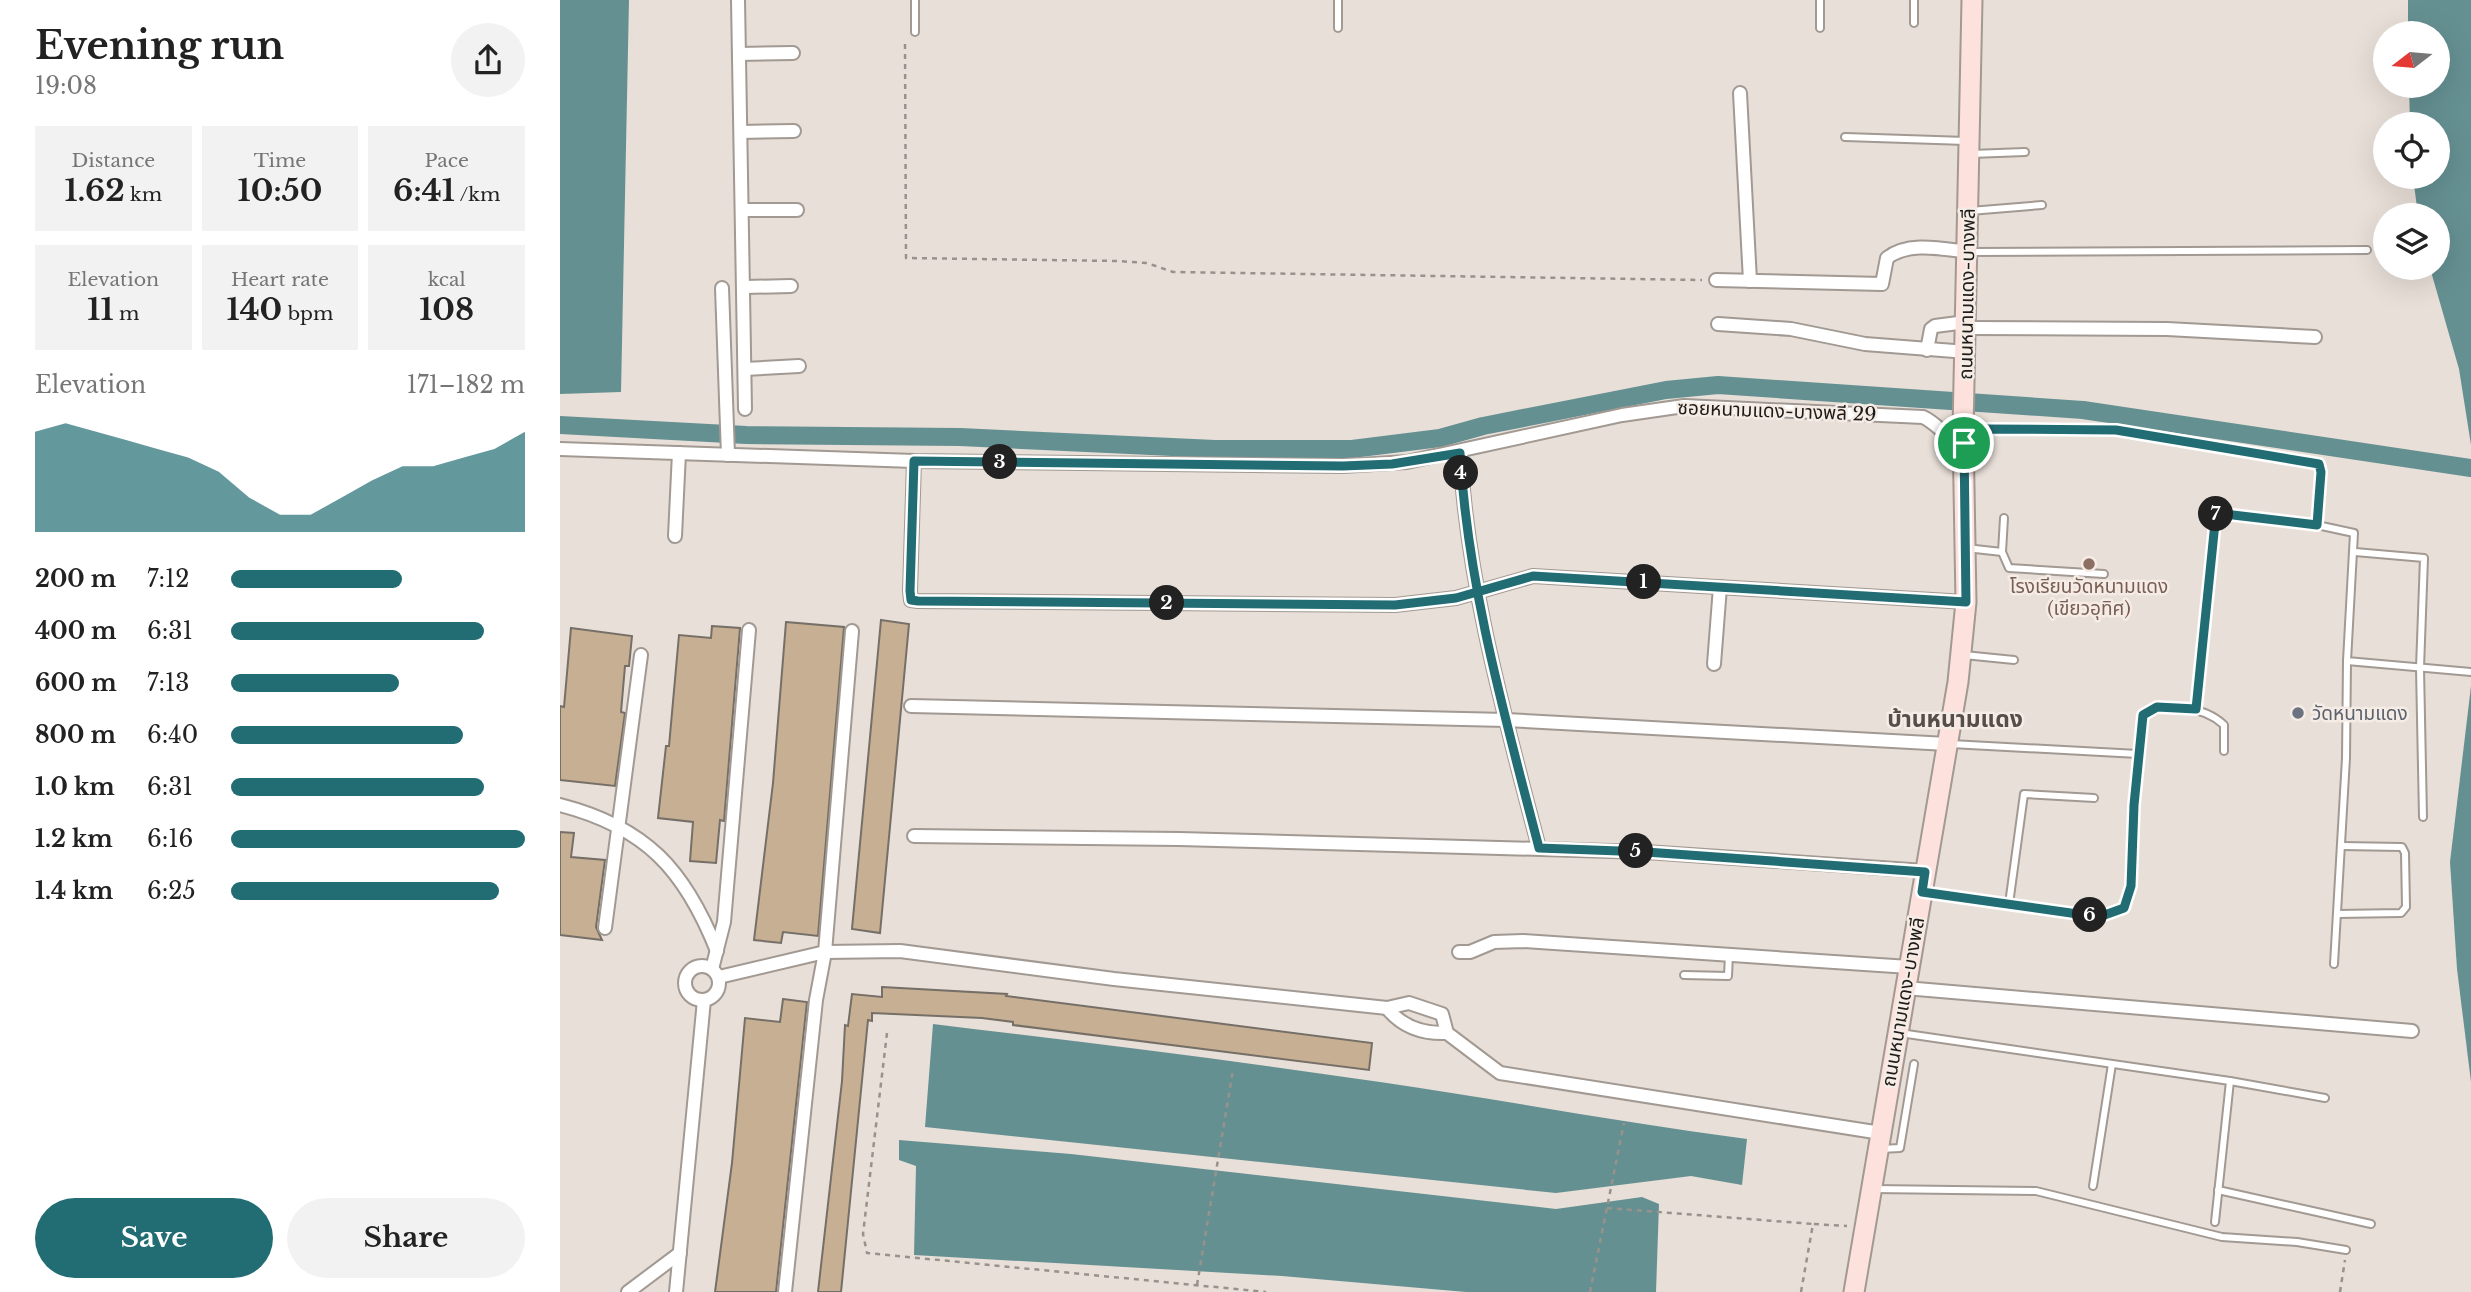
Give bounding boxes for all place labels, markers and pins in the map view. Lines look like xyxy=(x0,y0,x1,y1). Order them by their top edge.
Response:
pin xyxy=(1934,413,1994,473)
pin: 3 xyxy=(982,444,1018,480)
pin: 4 xyxy=(1444,456,1478,490)
pin: 7 xyxy=(2198,496,2234,532)
marker: โรงเรียนวัดหนามแดง (เขียวอุทิศ) xyxy=(2081,556,2097,572)
pin: 1 xyxy=(1626,564,1662,600)
place label: โรงเรียนวัดหนามแดง (เขียวอุทิศ) xyxy=(2010,575,2168,620)
pin: 2 xyxy=(1150,586,1184,620)
place label: วัดหนามแดง xyxy=(2312,702,2408,725)
marker: วัดหนามแดง xyxy=(2290,705,2306,721)
pin: 5 xyxy=(1618,834,1654,868)
pin: 6 xyxy=(2072,898,2108,932)

